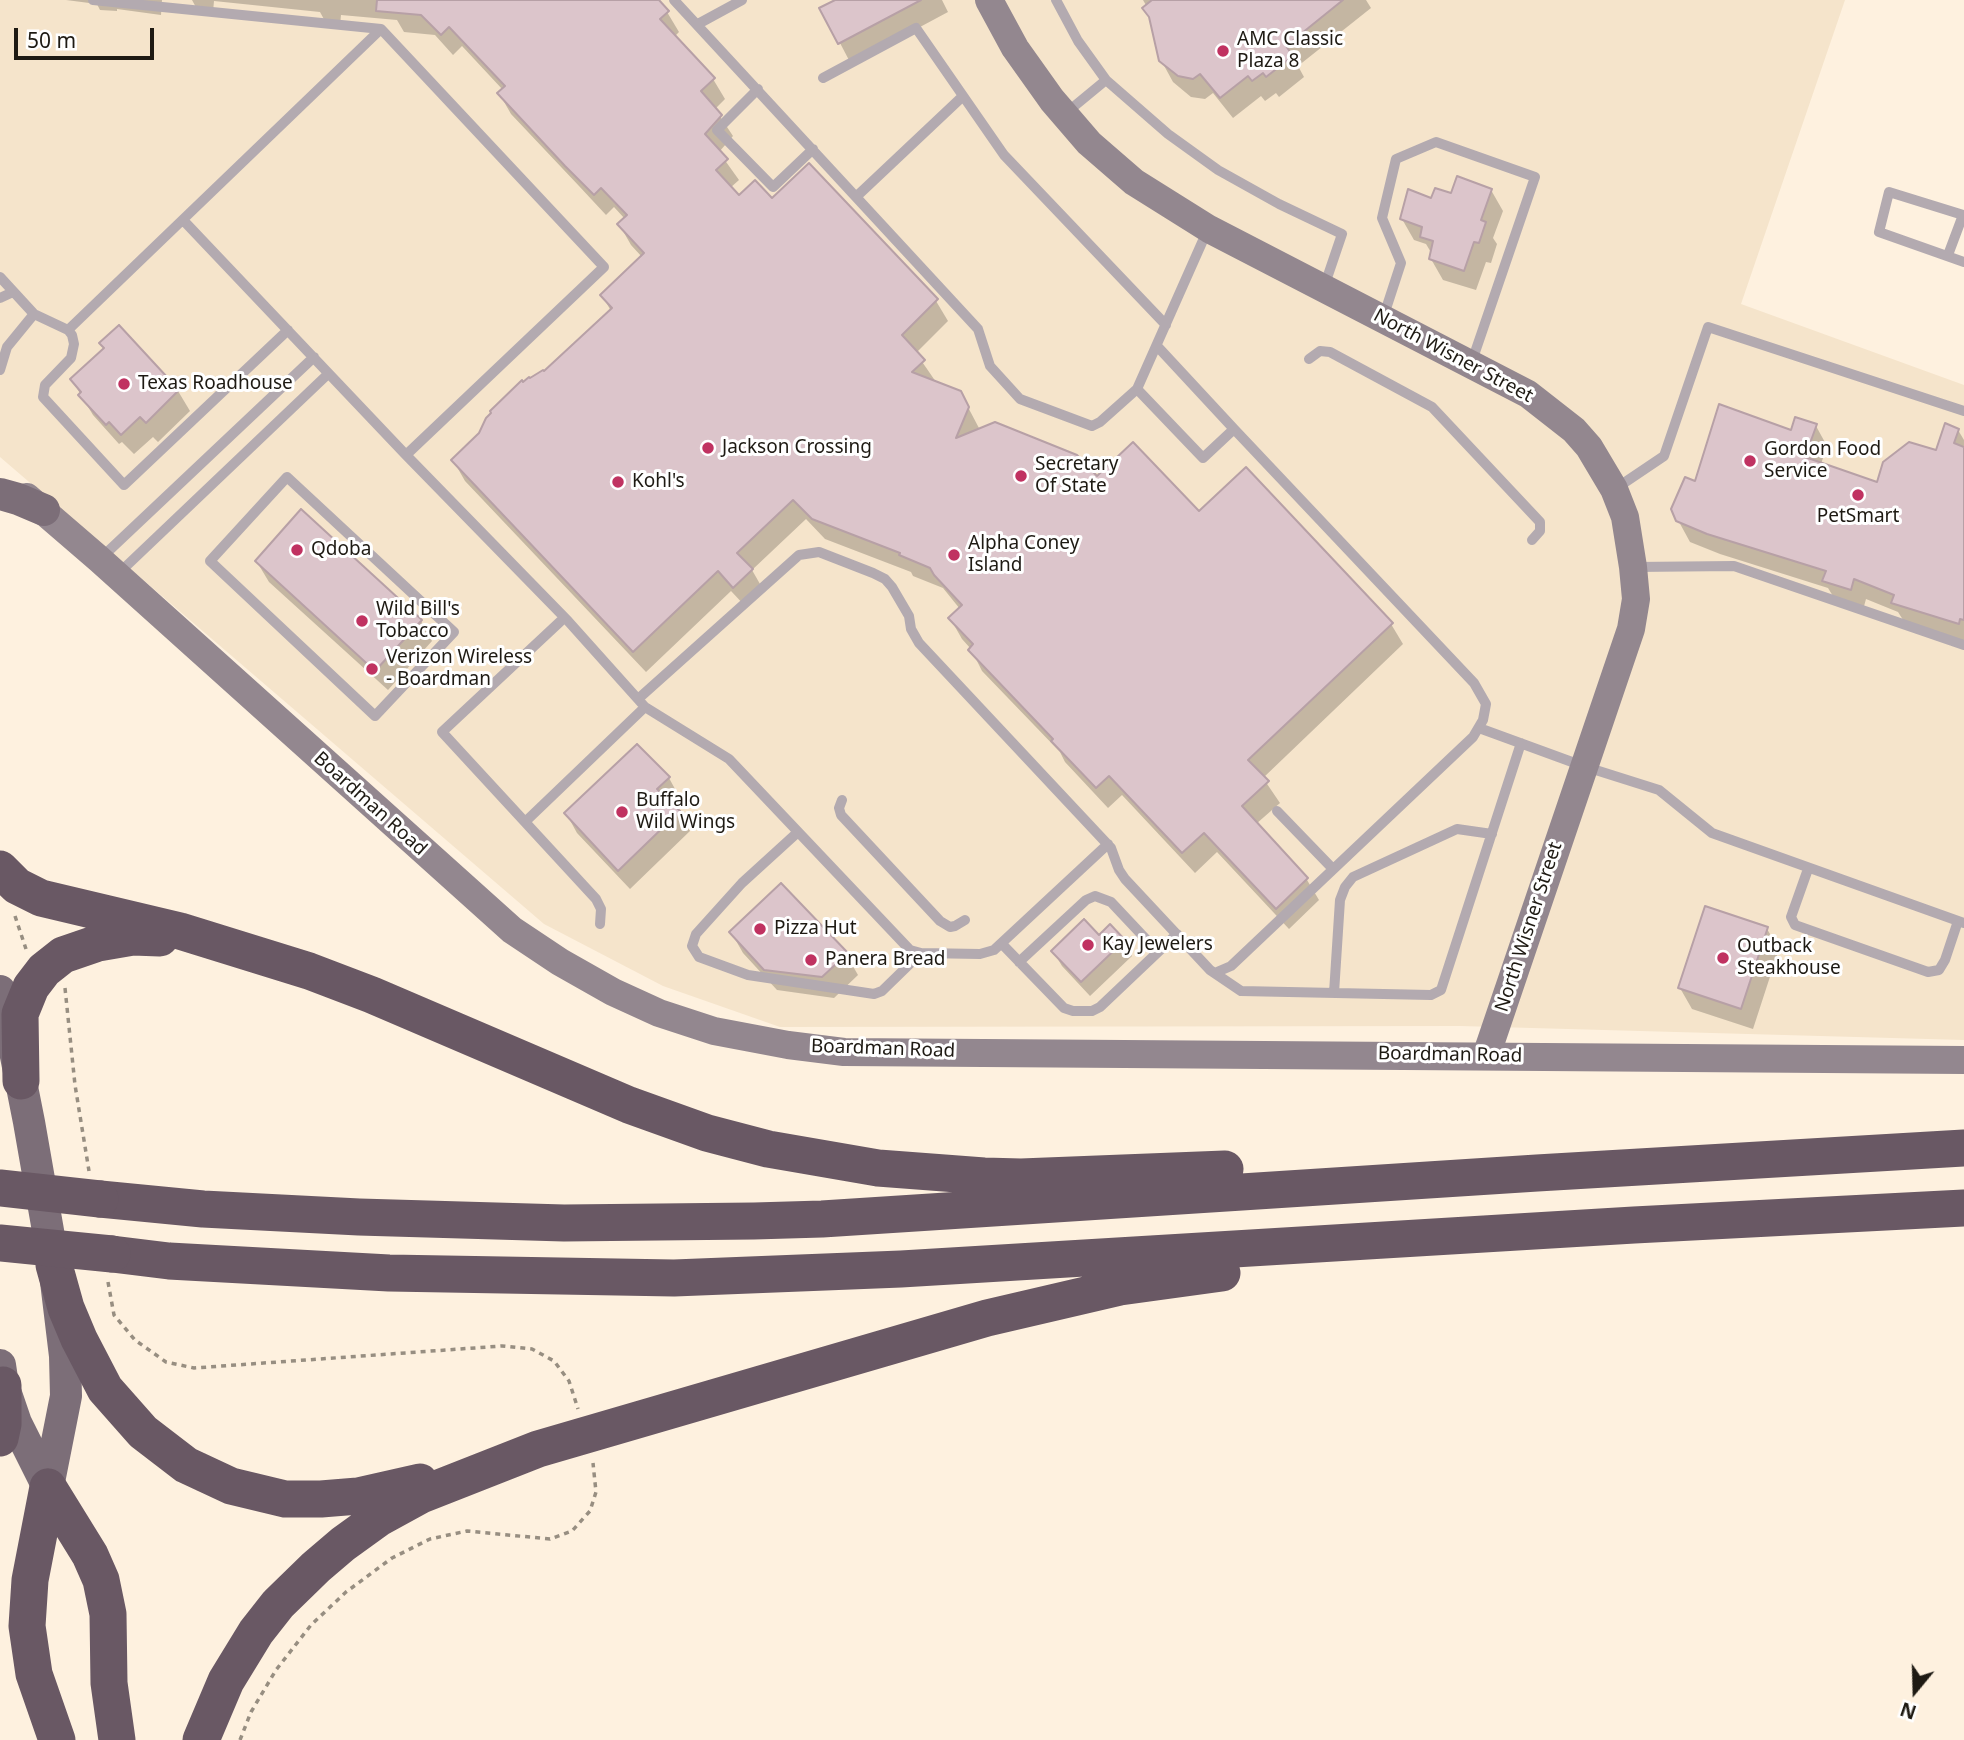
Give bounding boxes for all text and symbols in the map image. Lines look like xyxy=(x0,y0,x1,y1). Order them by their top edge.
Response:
scale bar xyxy=(18,14,158,58)
text: 50 m xyxy=(27,26,76,54)
place label: AMC Classic Plaza 8 xyxy=(1237,29,1343,73)
marker: AMC Classic Plaza 8 xyxy=(1215,43,1231,59)
street label: North Wisner Street xyxy=(1369,304,1537,408)
place label: Texas Roadhouse xyxy=(138,373,293,395)
marker: Texas Roadhouse xyxy=(116,376,132,392)
place label: Jackson Crossing xyxy=(722,437,872,459)
place label: Gordon Food Service xyxy=(1764,439,1881,483)
marker: Jackson Crossing xyxy=(700,440,716,456)
marker: Gordon Food Service xyxy=(1742,453,1758,469)
place label: Secretary Of State xyxy=(1035,454,1119,498)
marker: Secretary Of State xyxy=(1013,468,1029,484)
place label: Kohl's xyxy=(632,471,685,493)
marker: Kohl's xyxy=(610,474,626,490)
marker: PetSmart xyxy=(1850,487,1866,503)
place label: PetSmart xyxy=(1817,506,1899,528)
place label: Alpha Coney Island xyxy=(968,533,1079,577)
place label: Qdoba xyxy=(311,539,371,561)
marker: Qdoba xyxy=(289,542,305,558)
marker: Alpha Coney Island xyxy=(946,547,962,563)
place label: Wild Bill's Tobacco xyxy=(376,599,460,643)
marker: Wild Bill's Tobacco xyxy=(354,613,370,629)
place label: Verizon Wireless - Boardman xyxy=(386,647,532,691)
marker: Verizon Wireless - Boardman xyxy=(364,661,380,677)
street label: Boardman Road xyxy=(309,747,431,861)
place label: Buffalo Wild Wings xyxy=(636,790,735,834)
marker: Buffalo Wild Wings xyxy=(614,804,630,820)
street label: North Wisner Street xyxy=(1491,839,1567,1015)
place label: Pizza Hut xyxy=(774,918,857,940)
marker: Pizza Hut xyxy=(752,921,768,937)
place label: Kay Jewelers xyxy=(1102,934,1213,956)
place label: Outback Steakhouse xyxy=(1737,936,1841,980)
marker: Kay Jewelers xyxy=(1080,937,1096,953)
place label: Panera Bread xyxy=(825,949,946,971)
marker: Outback Steakhouse xyxy=(1715,950,1731,966)
marker: Panera Bread xyxy=(803,952,819,968)
street label: Boardman Road xyxy=(810,1035,956,1063)
street label: Boardman Road xyxy=(1378,1042,1522,1068)
north arrow xyxy=(1880,1656,1950,1726)
text: N xyxy=(1897,1696,1920,1726)

